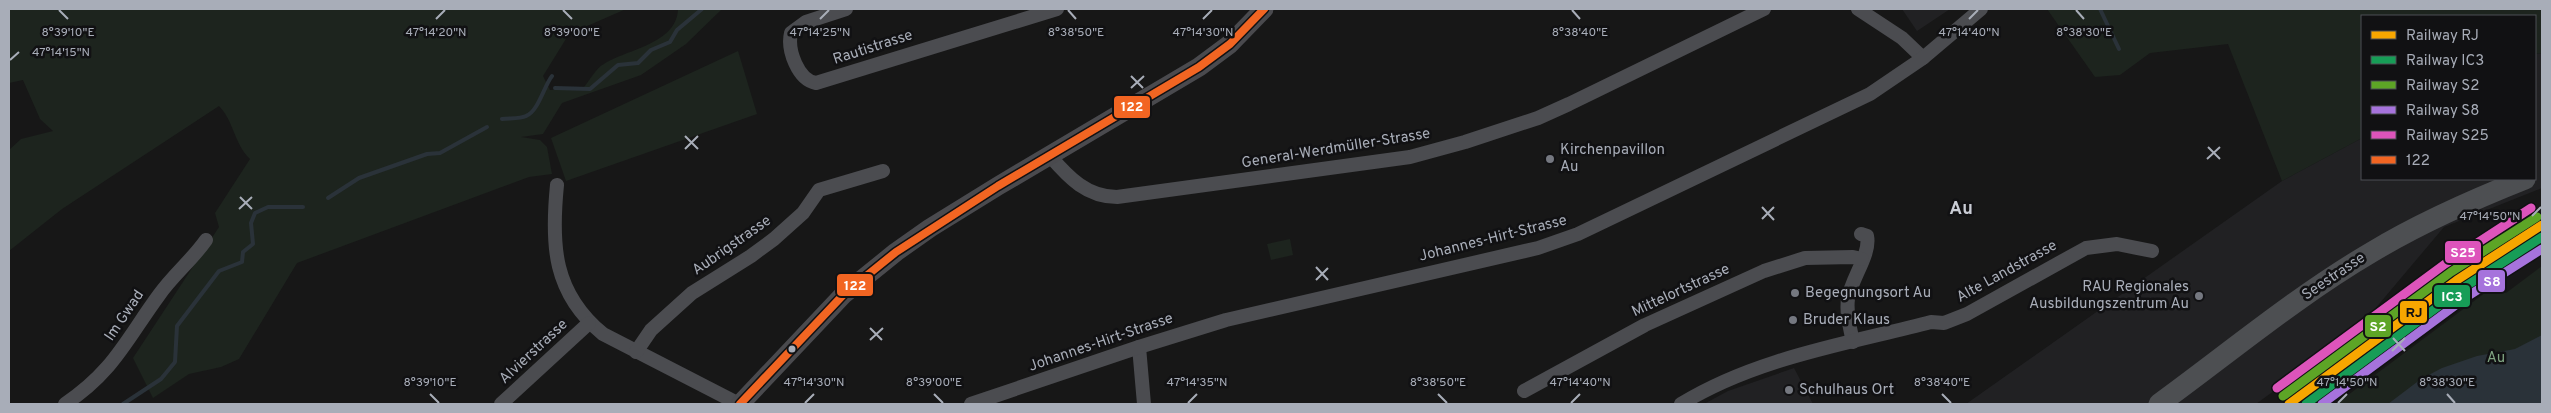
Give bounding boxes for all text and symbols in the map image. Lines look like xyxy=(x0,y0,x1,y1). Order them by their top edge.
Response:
legend xyxy=(2361,15,2536,180)
text: 8°39'10"E xyxy=(41,25,95,41)
text: 47°14'20"N xyxy=(405,25,467,41)
text: 8°39'00"E xyxy=(544,25,600,41)
text: 47°14'25"N xyxy=(790,25,850,41)
text: 8°38'50"E xyxy=(1048,25,1104,41)
text: 47°14'30"N xyxy=(1173,25,1233,41)
text: 8°38'40"E xyxy=(1552,25,1608,41)
text: 47°14'40"N xyxy=(1938,25,2000,41)
text: 8°38'30"E xyxy=(2056,25,2112,41)
street label: Rautistrasse xyxy=(831,26,915,70)
text: Railway RJ xyxy=(2406,27,2479,46)
text: 47°14'15"N xyxy=(32,45,90,61)
text: Railway IC3 xyxy=(2406,52,2484,71)
text: Railway S2 xyxy=(2406,77,2480,96)
line badge: 122 xyxy=(1113,95,1151,119)
text: 122 xyxy=(1121,99,1143,116)
text: Railway S8 xyxy=(2406,102,2480,121)
street label: General-Werdmüller-Strasse xyxy=(1240,125,1432,173)
text: Railway S25 xyxy=(2406,127,2489,146)
place label: Kirchenpavillon Au xyxy=(1560,141,1665,177)
text: 122 xyxy=(2406,152,2430,171)
marker: Kirchenpavillon Au xyxy=(1544,153,1556,165)
district label: Au xyxy=(1949,198,1973,221)
text: 47°14'50"N xyxy=(2459,209,2521,225)
street label: Johannes-Hirt-Strasse xyxy=(1417,211,1569,267)
street label: Aubrigstrasse xyxy=(689,212,775,280)
street label: Alte Landstrasse xyxy=(1953,237,2061,307)
line badge: S25 xyxy=(2444,240,2482,264)
text: S25 xyxy=(2450,245,2476,262)
street label: Seestrasse xyxy=(2299,249,2369,305)
street label: Mittelortstrasse xyxy=(1629,260,1733,322)
line badge: S8 xyxy=(2477,269,2506,293)
line badge: 122 xyxy=(836,273,874,297)
text: S8 xyxy=(2483,274,2501,291)
text: 122 xyxy=(844,278,866,295)
place label: RAU Regionales Ausbildungszentrum Au xyxy=(2029,278,2189,314)
place label: Begegnungsort Au xyxy=(1805,284,1931,303)
line badge: IC3 xyxy=(2433,284,2471,308)
street label: Im Gwad xyxy=(101,287,149,345)
marker: Begegnungsort Au xyxy=(1789,287,1801,299)
text: IC3 xyxy=(2441,289,2463,306)
marker: RAU Regionales Ausbildungszentrum Au xyxy=(2193,290,2205,302)
line badge: RJ xyxy=(2399,300,2428,324)
text: RJ xyxy=(2405,305,2423,322)
street label: Johannes-Hirt-Strasse xyxy=(1026,309,1176,377)
place label: Bruder Klaus xyxy=(1803,311,1890,330)
marker: Bruder Klaus xyxy=(1787,314,1799,326)
line badge: S2 xyxy=(2364,314,2392,338)
street label: Alvierstrasse xyxy=(496,315,572,389)
text: S2 xyxy=(2369,319,2387,336)
unlabelled marker xyxy=(787,344,797,354)
park label: Au xyxy=(2487,349,2505,368)
text: 8°39'10"E xyxy=(403,375,457,391)
text: 47°14'30"N xyxy=(784,375,844,391)
text: 8°39'00"E xyxy=(906,375,962,391)
text: 47°14'35"N xyxy=(1167,375,1227,391)
text: 8°38'50"E xyxy=(1410,375,1466,391)
text: 47°14'40"N xyxy=(1549,375,1611,391)
text: 8°38'40"E xyxy=(1914,375,1970,391)
text: 47°14'50"N xyxy=(2316,375,2378,391)
text: 8°38'30"E xyxy=(2419,375,2475,391)
place label: Schulhaus Ort xyxy=(1799,381,1894,400)
marker: Schulhaus Ort xyxy=(1783,384,1795,396)

